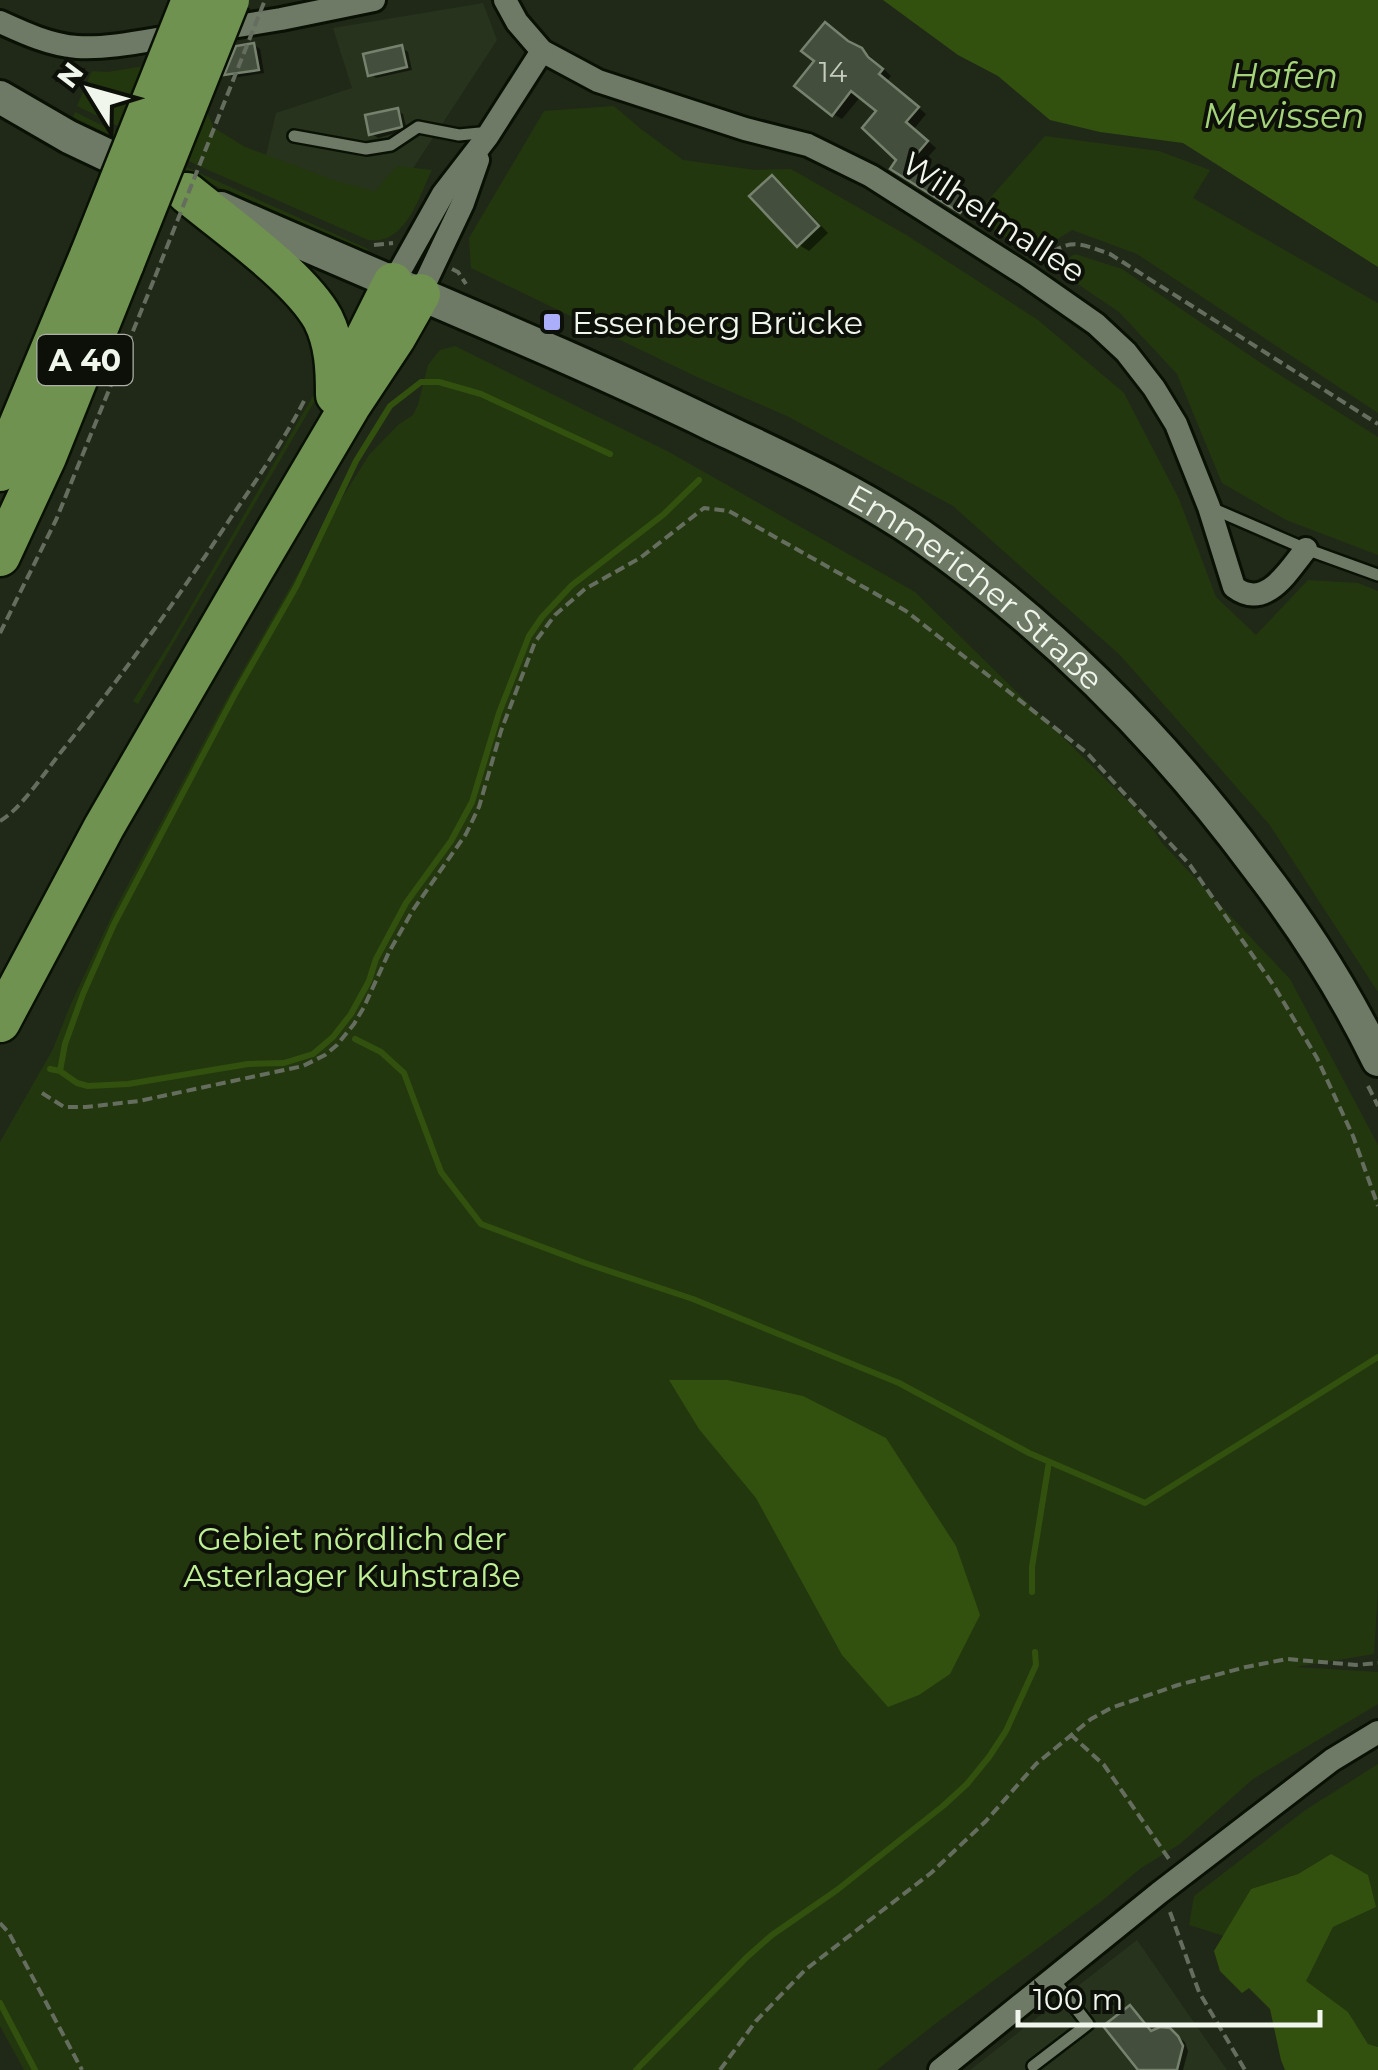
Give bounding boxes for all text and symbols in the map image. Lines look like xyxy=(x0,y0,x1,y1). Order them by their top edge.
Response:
north arrow xyxy=(40,40,140,140)
water label: Hafen Mevissen xyxy=(1203,54,1365,137)
house number: 14 xyxy=(819,55,848,89)
text: N xyxy=(50,56,90,94)
street label: Wilhelmallee xyxy=(895,143,1093,291)
place label: Essenberg Brücke xyxy=(572,303,863,342)
marker: Essenberg Brücke xyxy=(541,311,563,333)
road number: A 40 xyxy=(38,335,132,385)
street label: Emmericher Straße xyxy=(841,476,1112,698)
park label: Gebiet nördlich der Asterlager Kuhstraße xyxy=(183,1519,521,1595)
scale bar xyxy=(1018,1965,1320,2027)
text: 100 m xyxy=(1033,1981,1123,2018)

